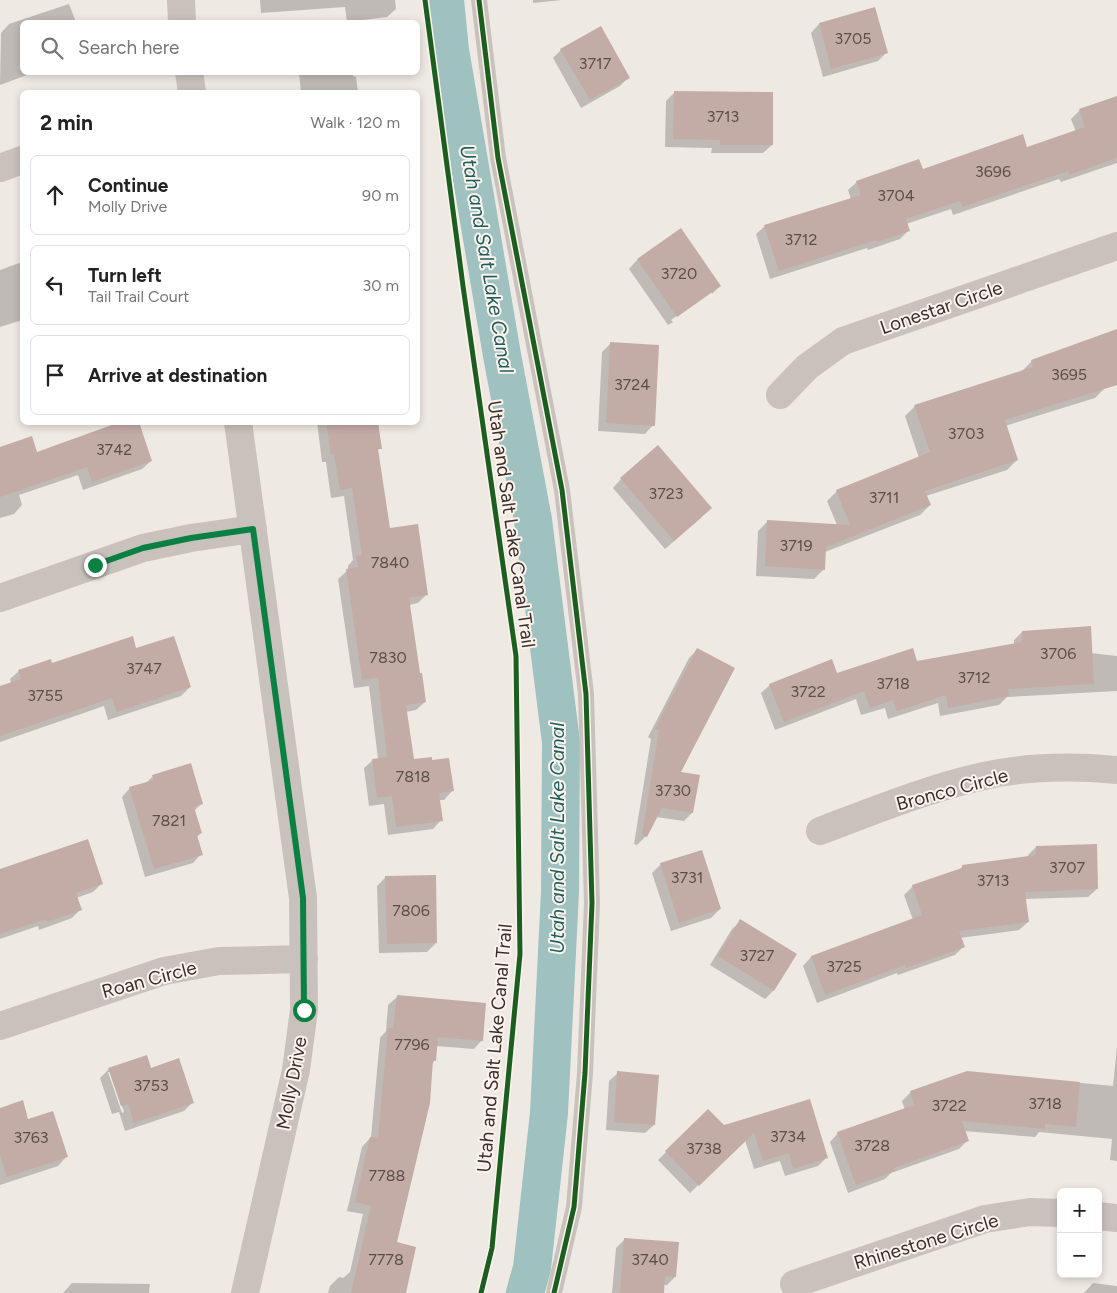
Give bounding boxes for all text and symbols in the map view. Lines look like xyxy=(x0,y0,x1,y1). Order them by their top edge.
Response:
search box xyxy=(20,20,420,75)
house number: 3705 xyxy=(835,29,871,48)
icon: search xyxy=(38,34,66,62)
text: Search here xyxy=(78,36,180,59)
house number: 3717 xyxy=(579,54,612,73)
house number: 3713 xyxy=(707,107,739,126)
text: 2 min xyxy=(40,110,93,135)
text: Walk · 120 m xyxy=(311,113,400,132)
water label: Utah and Salt Lake Canal xyxy=(455,143,519,376)
house number: 3696 xyxy=(975,162,1011,181)
text: Continue xyxy=(88,174,168,197)
icon: ahead xyxy=(41,181,69,209)
text: 90 m xyxy=(362,186,399,205)
house number: 3704 xyxy=(877,186,915,205)
text: Molly Drive xyxy=(88,197,167,216)
house number: 3712 xyxy=(785,230,817,249)
text: Turn left xyxy=(88,264,162,287)
house number: 3720 xyxy=(661,264,697,283)
icon: left xyxy=(41,271,69,299)
text: 30 m xyxy=(362,276,399,295)
street label: Lonestar Circle xyxy=(877,276,1005,339)
text: Tail Trail Court xyxy=(88,287,189,306)
icon: arrive xyxy=(41,361,69,389)
text: Arrive at destination xyxy=(88,364,267,387)
house number: 3695 xyxy=(1051,365,1087,384)
house number: 3724 xyxy=(614,375,650,394)
street label: Utah and Salt Lake Canal Trail xyxy=(483,399,540,649)
house number: 3703 xyxy=(948,424,984,443)
house number: 3742 xyxy=(96,440,132,459)
house number: 3723 xyxy=(649,484,683,503)
house number: 3711 xyxy=(869,488,899,507)
house number: 3719 xyxy=(780,536,812,555)
house number: 7840 xyxy=(371,553,409,572)
route end xyxy=(84,554,107,577)
house number: 3706 xyxy=(1040,644,1076,663)
house number: 7830 xyxy=(369,648,407,667)
house number: 3747 xyxy=(126,659,162,678)
house number: 3712 xyxy=(958,668,990,687)
house number: 3718 xyxy=(876,674,910,693)
house number: 3722 xyxy=(790,682,826,701)
house number: 3755 xyxy=(27,686,63,705)
water label: Utah and Salt Lake Canal xyxy=(545,722,569,954)
street label: Bronco Circle xyxy=(894,763,1011,815)
house number: 7818 xyxy=(396,767,430,786)
house number: 3730 xyxy=(655,781,691,800)
house number: 7821 xyxy=(152,811,186,830)
house number: 3707 xyxy=(1049,858,1085,877)
house number: 3731 xyxy=(671,868,703,887)
house number: 3713 xyxy=(977,871,1009,890)
house number: 7806 xyxy=(392,901,430,920)
street label: Utah and Salt Lake Canal Trail xyxy=(472,923,517,1173)
house number: 3727 xyxy=(740,946,775,965)
street label: Roan Circle xyxy=(99,956,199,1003)
house number: 3725 xyxy=(826,957,862,976)
route start xyxy=(293,999,316,1022)
street label: Molly Drive xyxy=(271,1035,312,1131)
house number: 7796 xyxy=(394,1035,430,1054)
house number: 3753 xyxy=(133,1076,169,1095)
house number: 3718 xyxy=(1028,1094,1062,1113)
house number: 3722 xyxy=(931,1096,967,1115)
house number: 3734 xyxy=(770,1127,806,1146)
house number: 3763 xyxy=(13,1128,49,1147)
house number: 3728 xyxy=(854,1136,890,1155)
house number: 3738 xyxy=(686,1139,722,1158)
house number: 7788 xyxy=(369,1166,405,1185)
map controls xyxy=(1057,1188,1102,1278)
button: + xyxy=(1057,1188,1102,1233)
street label: Rhinestone Circle xyxy=(851,1209,1001,1274)
button: − xyxy=(1057,1233,1102,1278)
house number: 7778 xyxy=(368,1250,404,1269)
house number: 3740 xyxy=(631,1250,669,1269)

